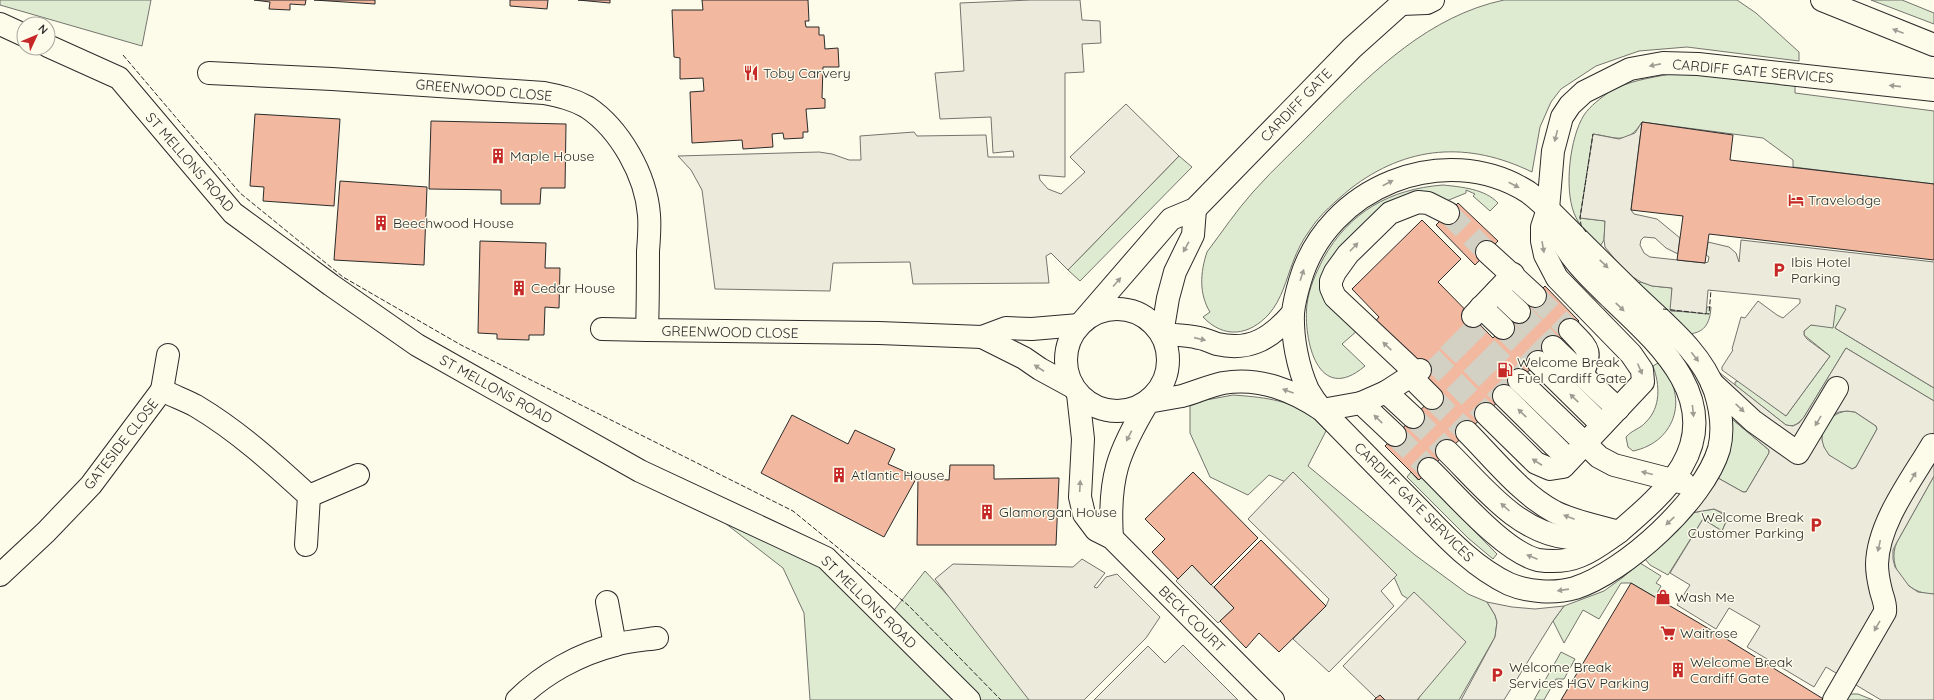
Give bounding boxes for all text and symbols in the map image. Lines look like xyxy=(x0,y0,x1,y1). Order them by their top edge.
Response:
north arrow xyxy=(16,16,56,56)
text: N xyxy=(35,21,51,37)
one-way arrow xyxy=(1891,27,1903,33)
street label: CARDIFF GATE SERVICES xyxy=(1672,55,1835,87)
one-way arrow xyxy=(1648,62,1661,68)
restaurant icon: Toby Carvery xyxy=(742,64,760,82)
place label: Toby Carvery xyxy=(763,64,851,82)
street label: CARDIFF GATE xyxy=(1256,64,1336,146)
street label: GREENWOOD CLOSE xyxy=(415,75,553,105)
one-way arrow xyxy=(1889,82,1901,89)
street label: ST MELLONS ROAD xyxy=(142,109,238,215)
one-way arrow xyxy=(1553,130,1559,143)
building icon: Maple House xyxy=(489,147,507,165)
place label: Maple House xyxy=(510,147,594,165)
one-way arrow xyxy=(1382,179,1394,186)
one-way arrow xyxy=(1508,182,1520,188)
hotel icon: Travelodge xyxy=(1787,191,1805,209)
place label: Travelodge xyxy=(1808,191,1881,209)
building icon: Beechwood House xyxy=(372,214,390,232)
place label: Beechwood House xyxy=(393,214,514,232)
one-way arrow xyxy=(1183,241,1190,252)
one-way arrow xyxy=(1541,241,1547,253)
one-way arrow xyxy=(1349,242,1359,252)
place label: Ibis Hotel Parking xyxy=(1791,253,1851,287)
one-way arrow xyxy=(1599,259,1609,269)
parking icon: Ibis Hotel Parking xyxy=(1770,261,1788,279)
one-way arrow xyxy=(1300,269,1306,281)
one-way arrow xyxy=(1112,276,1121,287)
building icon: Cedar House xyxy=(510,279,528,297)
place label: Cedar House xyxy=(531,279,615,297)
one-way arrow xyxy=(1615,302,1625,312)
street label: GREENWOOD CLOSE xyxy=(661,322,799,342)
one-way arrow xyxy=(1195,336,1207,342)
one-way arrow xyxy=(1382,342,1393,351)
street label: ST MELLONS ROAD xyxy=(437,351,555,427)
one-way arrow xyxy=(1691,351,1699,362)
place label: Welcome Break Fuel Cardiff Gate xyxy=(1517,353,1627,387)
fuel station icon: Welcome Break Fuel Cardiff Gate xyxy=(1496,361,1514,379)
one-way arrow xyxy=(1636,363,1643,375)
one-way arrow xyxy=(1033,365,1045,372)
one-way arrow xyxy=(1282,388,1294,394)
one-way arrow xyxy=(1569,393,1579,403)
street label: GATESIDE CLOSE xyxy=(80,395,162,493)
one-way arrow xyxy=(1735,404,1745,413)
one-way arrow xyxy=(1690,405,1696,417)
one-way arrow xyxy=(1517,409,1526,418)
one-way arrow xyxy=(1373,414,1383,424)
one-way arrow xyxy=(1814,415,1821,427)
one-way arrow xyxy=(1126,430,1132,441)
street label: CARDIFF GATE SERVICES xyxy=(1350,438,1478,566)
one-way arrow xyxy=(1532,459,1543,466)
building icon: Atlantic House xyxy=(830,466,848,484)
place label: Atlantic House xyxy=(851,466,944,484)
one-way arrow xyxy=(1641,470,1653,476)
one-way arrow xyxy=(1909,471,1916,483)
one-way arrow xyxy=(1077,480,1084,492)
building icon: Glamorgan House xyxy=(978,503,996,521)
place label: Glamorgan House xyxy=(999,503,1117,521)
one-way arrow xyxy=(1499,503,1510,512)
place label: Welcome Break Customer Parking xyxy=(1688,508,1804,542)
one-way arrow xyxy=(1563,514,1575,520)
one-way arrow xyxy=(1665,516,1675,525)
parking icon: Welcome Break Customer Parking xyxy=(1807,516,1825,534)
one-way arrow xyxy=(1876,540,1882,552)
street label: ST MELLONS ROAD xyxy=(817,552,921,652)
one-way arrow xyxy=(1527,554,1538,560)
street label: BECK COURT xyxy=(1155,582,1229,656)
one-way arrow xyxy=(1557,587,1569,593)
shop icon: Wash Me xyxy=(1654,588,1672,606)
place label: Wash Me xyxy=(1675,588,1735,606)
one-way arrow xyxy=(1874,620,1881,632)
supermarket icon: Waitrose xyxy=(1659,624,1677,642)
place label: Waitrose xyxy=(1680,624,1738,642)
place label: Welcome Break Cardiff Gate xyxy=(1690,653,1793,687)
place label: Welcome Break Services HGV Parking xyxy=(1509,658,1649,692)
building icon: Welcome Break Cardiff Gate xyxy=(1669,661,1687,679)
parking icon: Welcome Break Services HGV Parking xyxy=(1488,666,1506,684)

